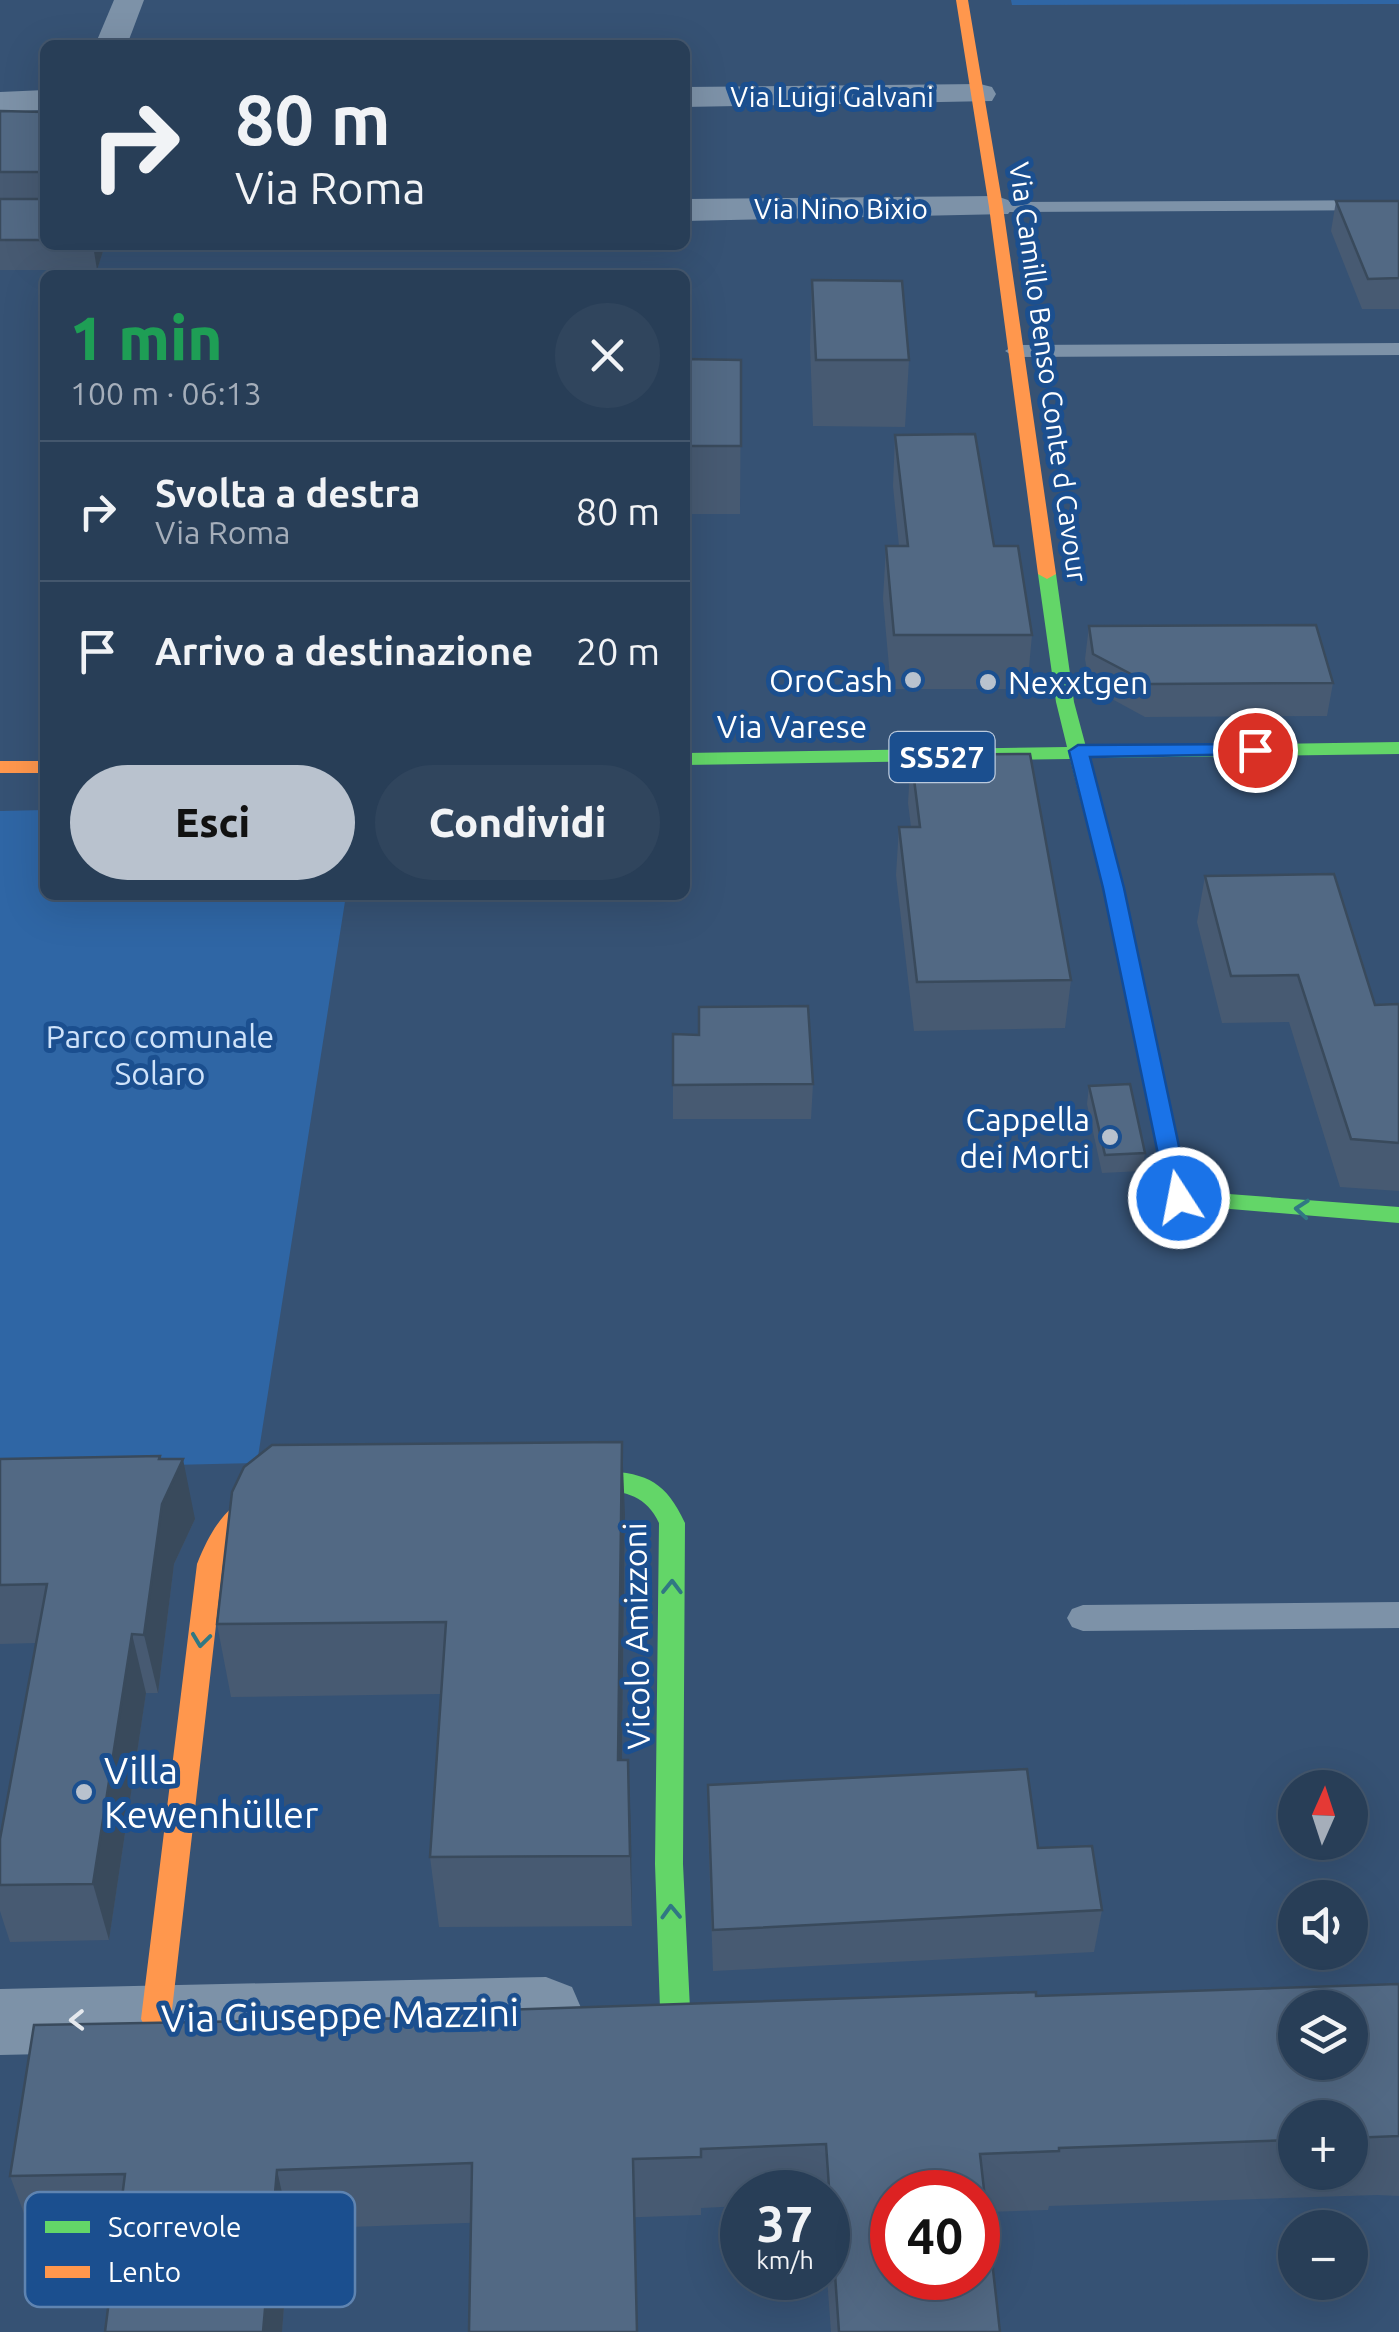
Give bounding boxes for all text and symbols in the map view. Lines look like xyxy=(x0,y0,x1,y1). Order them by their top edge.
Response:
icon: right xyxy=(70,80,200,210)
text: 80 m xyxy=(235,80,391,158)
street label: Via Luigi Galvani xyxy=(730,81,934,112)
street label: Via Camillo Benso Conte d Cavour xyxy=(1004,160,1094,584)
text: Via Roma xyxy=(235,162,426,213)
street label: Via Nino Bixio xyxy=(754,193,928,224)
button: close xyxy=(555,303,660,408)
text: 1 min xyxy=(70,304,223,371)
text: 100 m · 06:13 xyxy=(70,375,262,411)
text: Svolta a destra xyxy=(155,472,420,514)
icon: right xyxy=(70,484,125,539)
text: 80 m xyxy=(576,490,660,532)
text: Via Roma xyxy=(155,514,291,550)
icon: arrive xyxy=(70,624,125,679)
text: Arrivo a destinazione xyxy=(155,630,533,672)
text: 20 m xyxy=(576,630,660,672)
place label: OroCash xyxy=(769,662,893,698)
place label: Nexxtgen xyxy=(1008,664,1148,700)
marker: OroCash xyxy=(902,669,924,691)
marker: Nexxtgen xyxy=(977,671,999,693)
street label: Via Varese xyxy=(717,708,867,744)
pin xyxy=(1213,708,1298,793)
icon: arrive xyxy=(1228,723,1283,778)
road number: SS527 xyxy=(890,732,994,782)
button: Esci xyxy=(70,765,355,880)
button: Condividi xyxy=(375,765,660,880)
park label: Parco comunale Solaro xyxy=(46,1018,274,1091)
place label: Cappella dei Morti xyxy=(960,1101,1090,1174)
marker: Cappella dei Morti xyxy=(1099,1126,1121,1148)
position arrow xyxy=(1127,1146,1231,1250)
one-way arrow xyxy=(1293,1199,1309,1221)
street label: Vicolo Amizzoni xyxy=(616,1522,656,1750)
one-way arrow xyxy=(661,1578,682,1594)
one-way arrow xyxy=(191,1632,212,1648)
place label: Villa Kewenhüller xyxy=(104,1749,318,1835)
north arrow xyxy=(1278,1770,1368,1860)
map controls xyxy=(1278,1770,1368,2300)
marker: Villa Kewenhüller xyxy=(73,1781,95,1803)
button: sound xyxy=(1278,1880,1368,1970)
one-way arrow xyxy=(661,1903,682,1919)
button: layers xyxy=(1278,1990,1368,2080)
street label: Via Giuseppe Mazzini xyxy=(161,1991,519,2039)
one-way arrow xyxy=(68,2010,84,2031)
button: + xyxy=(1278,2100,1368,2190)
speed limit sign: 40 xyxy=(870,2170,1000,2300)
legend xyxy=(25,2192,355,2307)
text: 37 xyxy=(757,2195,813,2251)
button: − xyxy=(1278,2210,1368,2300)
text: Scorrevole xyxy=(108,2211,241,2242)
text: km/h xyxy=(756,2246,814,2274)
text: Lento xyxy=(108,2256,181,2287)

